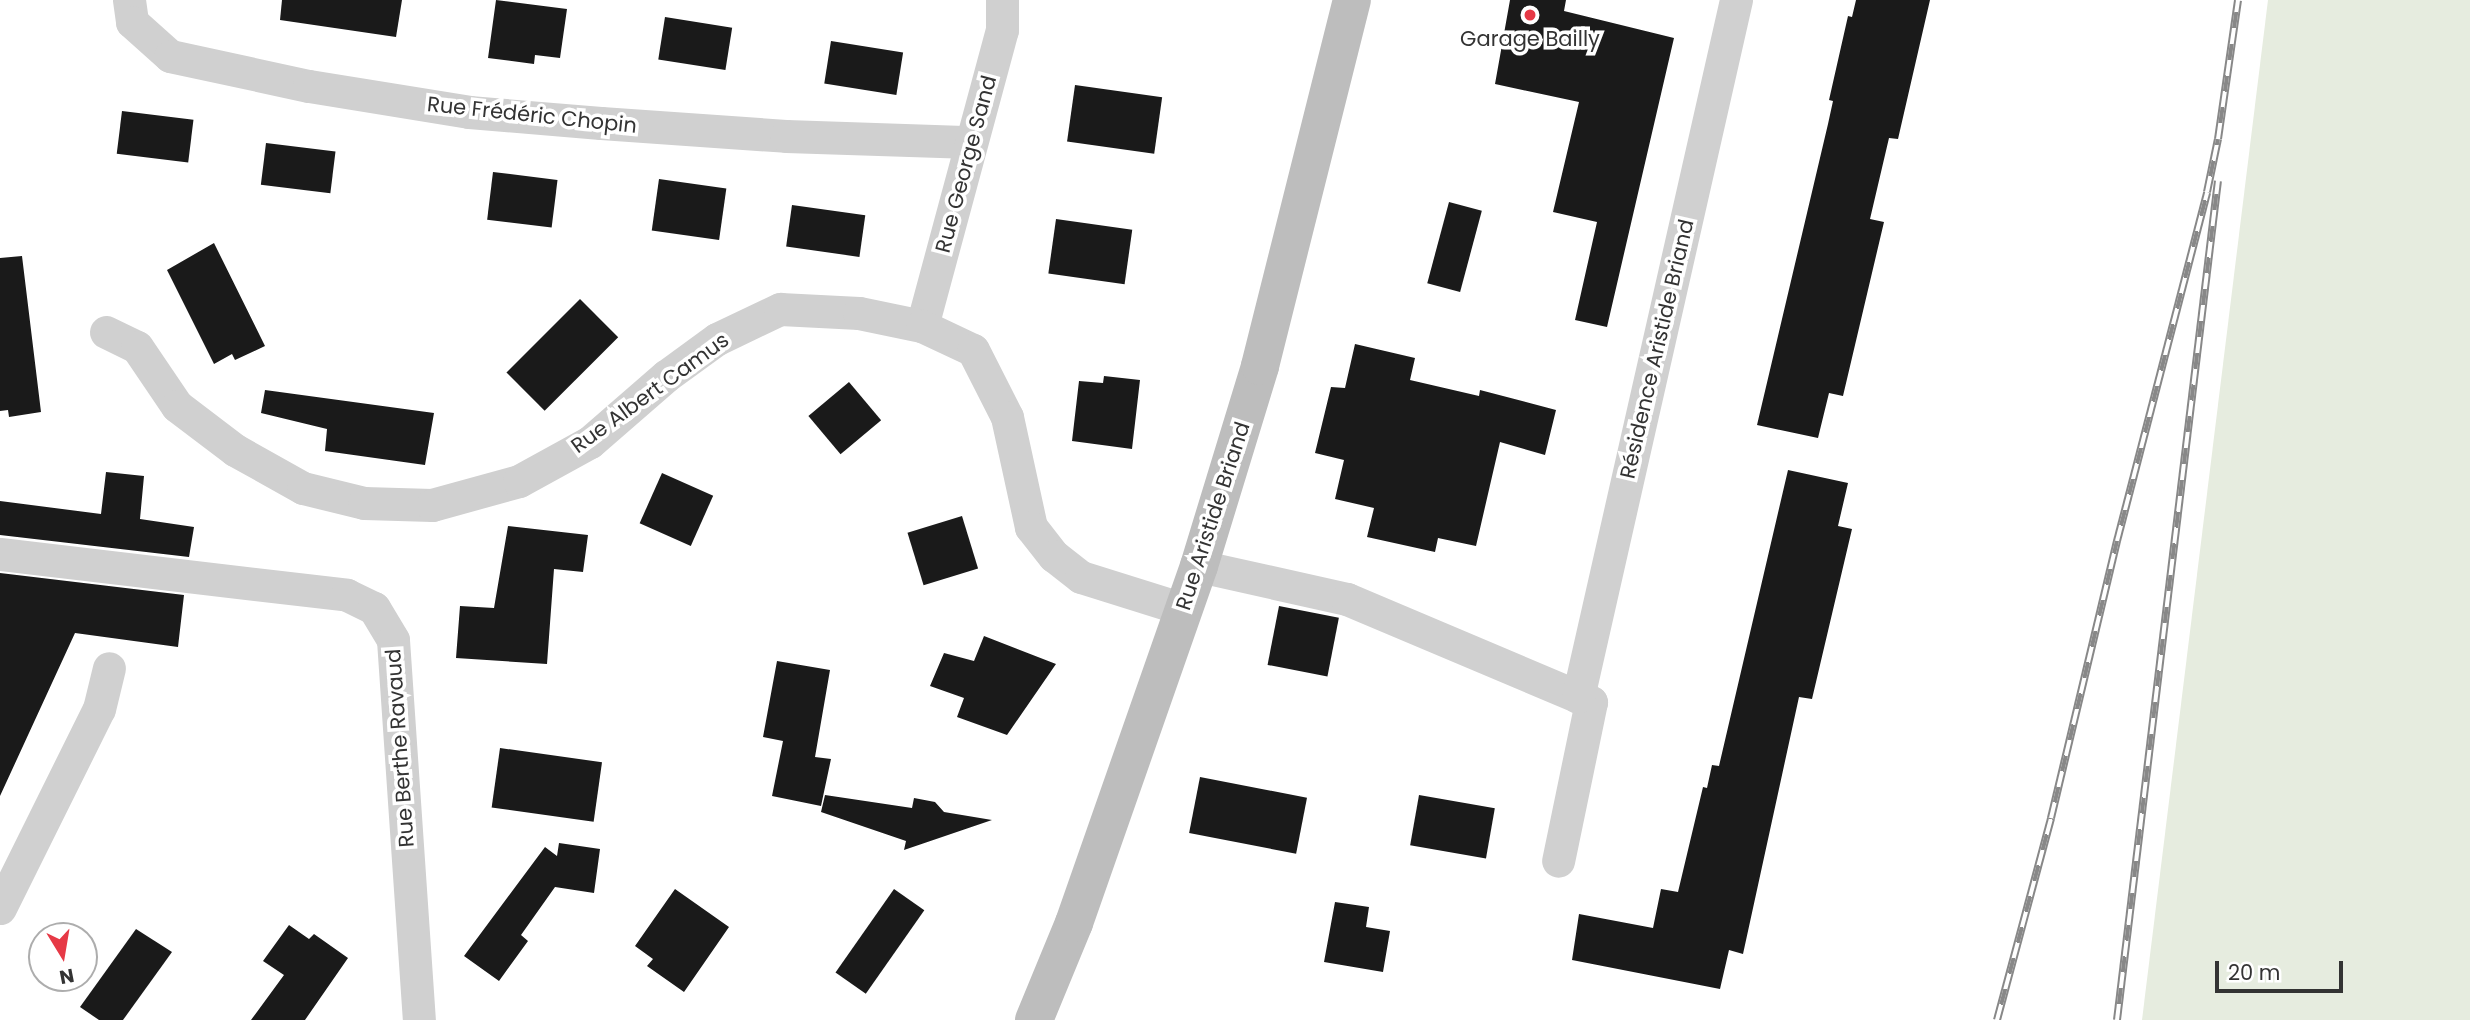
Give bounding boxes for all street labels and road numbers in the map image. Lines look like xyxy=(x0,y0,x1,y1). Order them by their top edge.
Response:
street label: Rue George Sand xyxy=(930,73,1002,255)
street label: Rue Frédéric Chopin xyxy=(426,91,638,139)
street label: Résidence Aristide Briand xyxy=(1615,217,1699,481)
street label: Rue Albert Camus xyxy=(566,327,734,459)
street label: Rue Aristide Briand xyxy=(1171,419,1255,613)
street label: Rue Berthe Ravaud xyxy=(380,648,420,848)

